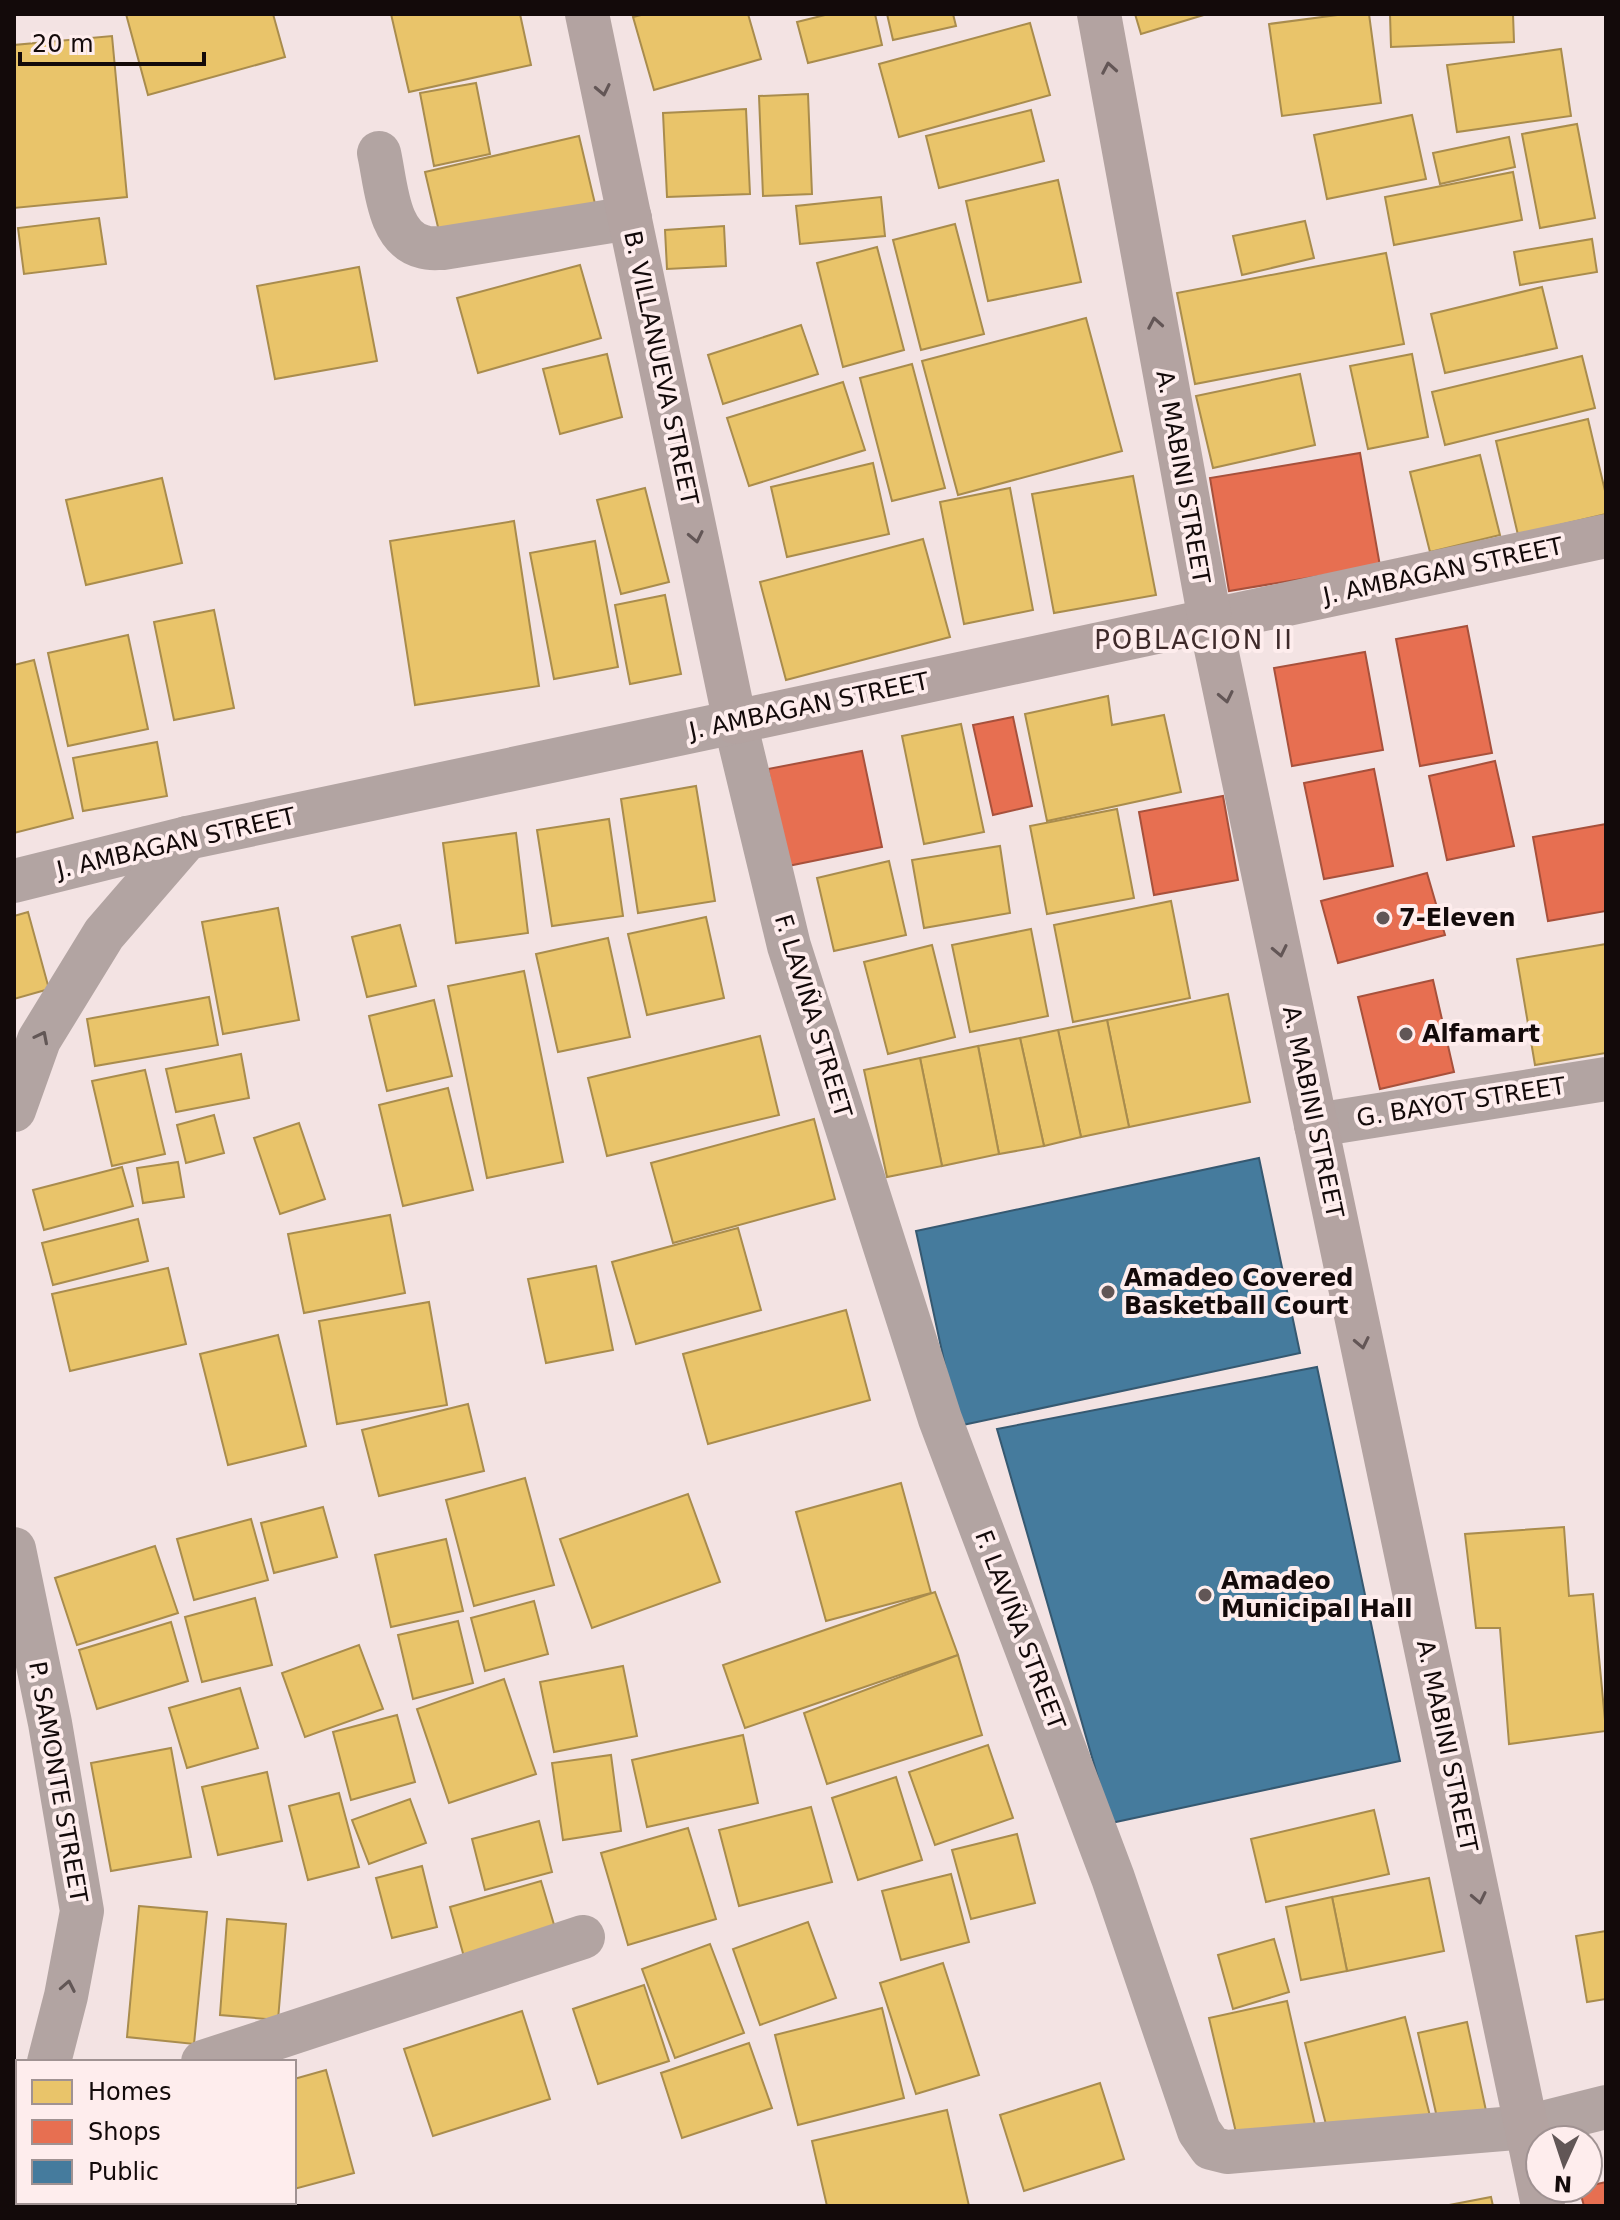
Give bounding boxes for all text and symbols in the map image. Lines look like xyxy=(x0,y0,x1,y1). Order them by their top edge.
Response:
scale bar xyxy=(20,16,204,66)
text: 20 m xyxy=(32,30,94,58)
one-way arrow xyxy=(1101,61,1118,74)
one-way arrow xyxy=(594,83,611,97)
street label: B. VILLANUEVA STREET xyxy=(618,228,704,508)
one-way arrow xyxy=(1148,317,1165,330)
street label: A. MABINI STREET xyxy=(1150,368,1216,586)
one-way arrow xyxy=(687,529,704,543)
street label: J. AMBAGAN STREET xyxy=(1319,532,1566,610)
district label: POBLACION II xyxy=(1094,625,1294,655)
street label: J. AMBAGAN STREET xyxy=(685,667,932,745)
one-way arrow xyxy=(1217,689,1234,703)
street label: J. AMBAGAN STREET xyxy=(52,802,298,885)
place label: 7-Eleven xyxy=(1399,904,1516,932)
marker: 7-Eleven xyxy=(1374,909,1392,927)
street label: F. LAVIÑA STREET xyxy=(769,910,859,1121)
one-way arrow xyxy=(1270,944,1287,958)
street label: A. MABINI STREET xyxy=(1277,1003,1349,1221)
place label: Alfamart xyxy=(1422,1020,1540,1048)
marker: Alfamart xyxy=(1397,1025,1415,1043)
one-way arrow xyxy=(32,1031,48,1045)
street label: G. BAYOT STREET xyxy=(1355,1072,1568,1132)
place label: Amadeo Covered Basketball Court xyxy=(1124,1264,1353,1320)
marker: Amadeo Covered Basketball Court xyxy=(1099,1283,1117,1301)
one-way arrow xyxy=(1353,1335,1370,1349)
street label: F. LAVIÑA STREET xyxy=(969,1526,1073,1734)
place label: Amadeo Municipal Hall xyxy=(1221,1567,1412,1623)
marker: Amadeo Municipal Hall xyxy=(1196,1586,1214,1604)
street label: A. MABINI STREET xyxy=(1411,1637,1483,1855)
street label: P. SAMONTE STREET xyxy=(23,1659,93,1905)
one-way arrow xyxy=(1470,1891,1487,1905)
one-way arrow xyxy=(58,1980,75,1993)
legend xyxy=(16,2060,296,2204)
text: Homes xyxy=(88,2078,171,2106)
text: Shops xyxy=(88,2118,161,2146)
north arrow xyxy=(1524,2124,1604,2204)
text: Public xyxy=(88,2158,159,2186)
text: N xyxy=(1553,2171,1573,2196)

